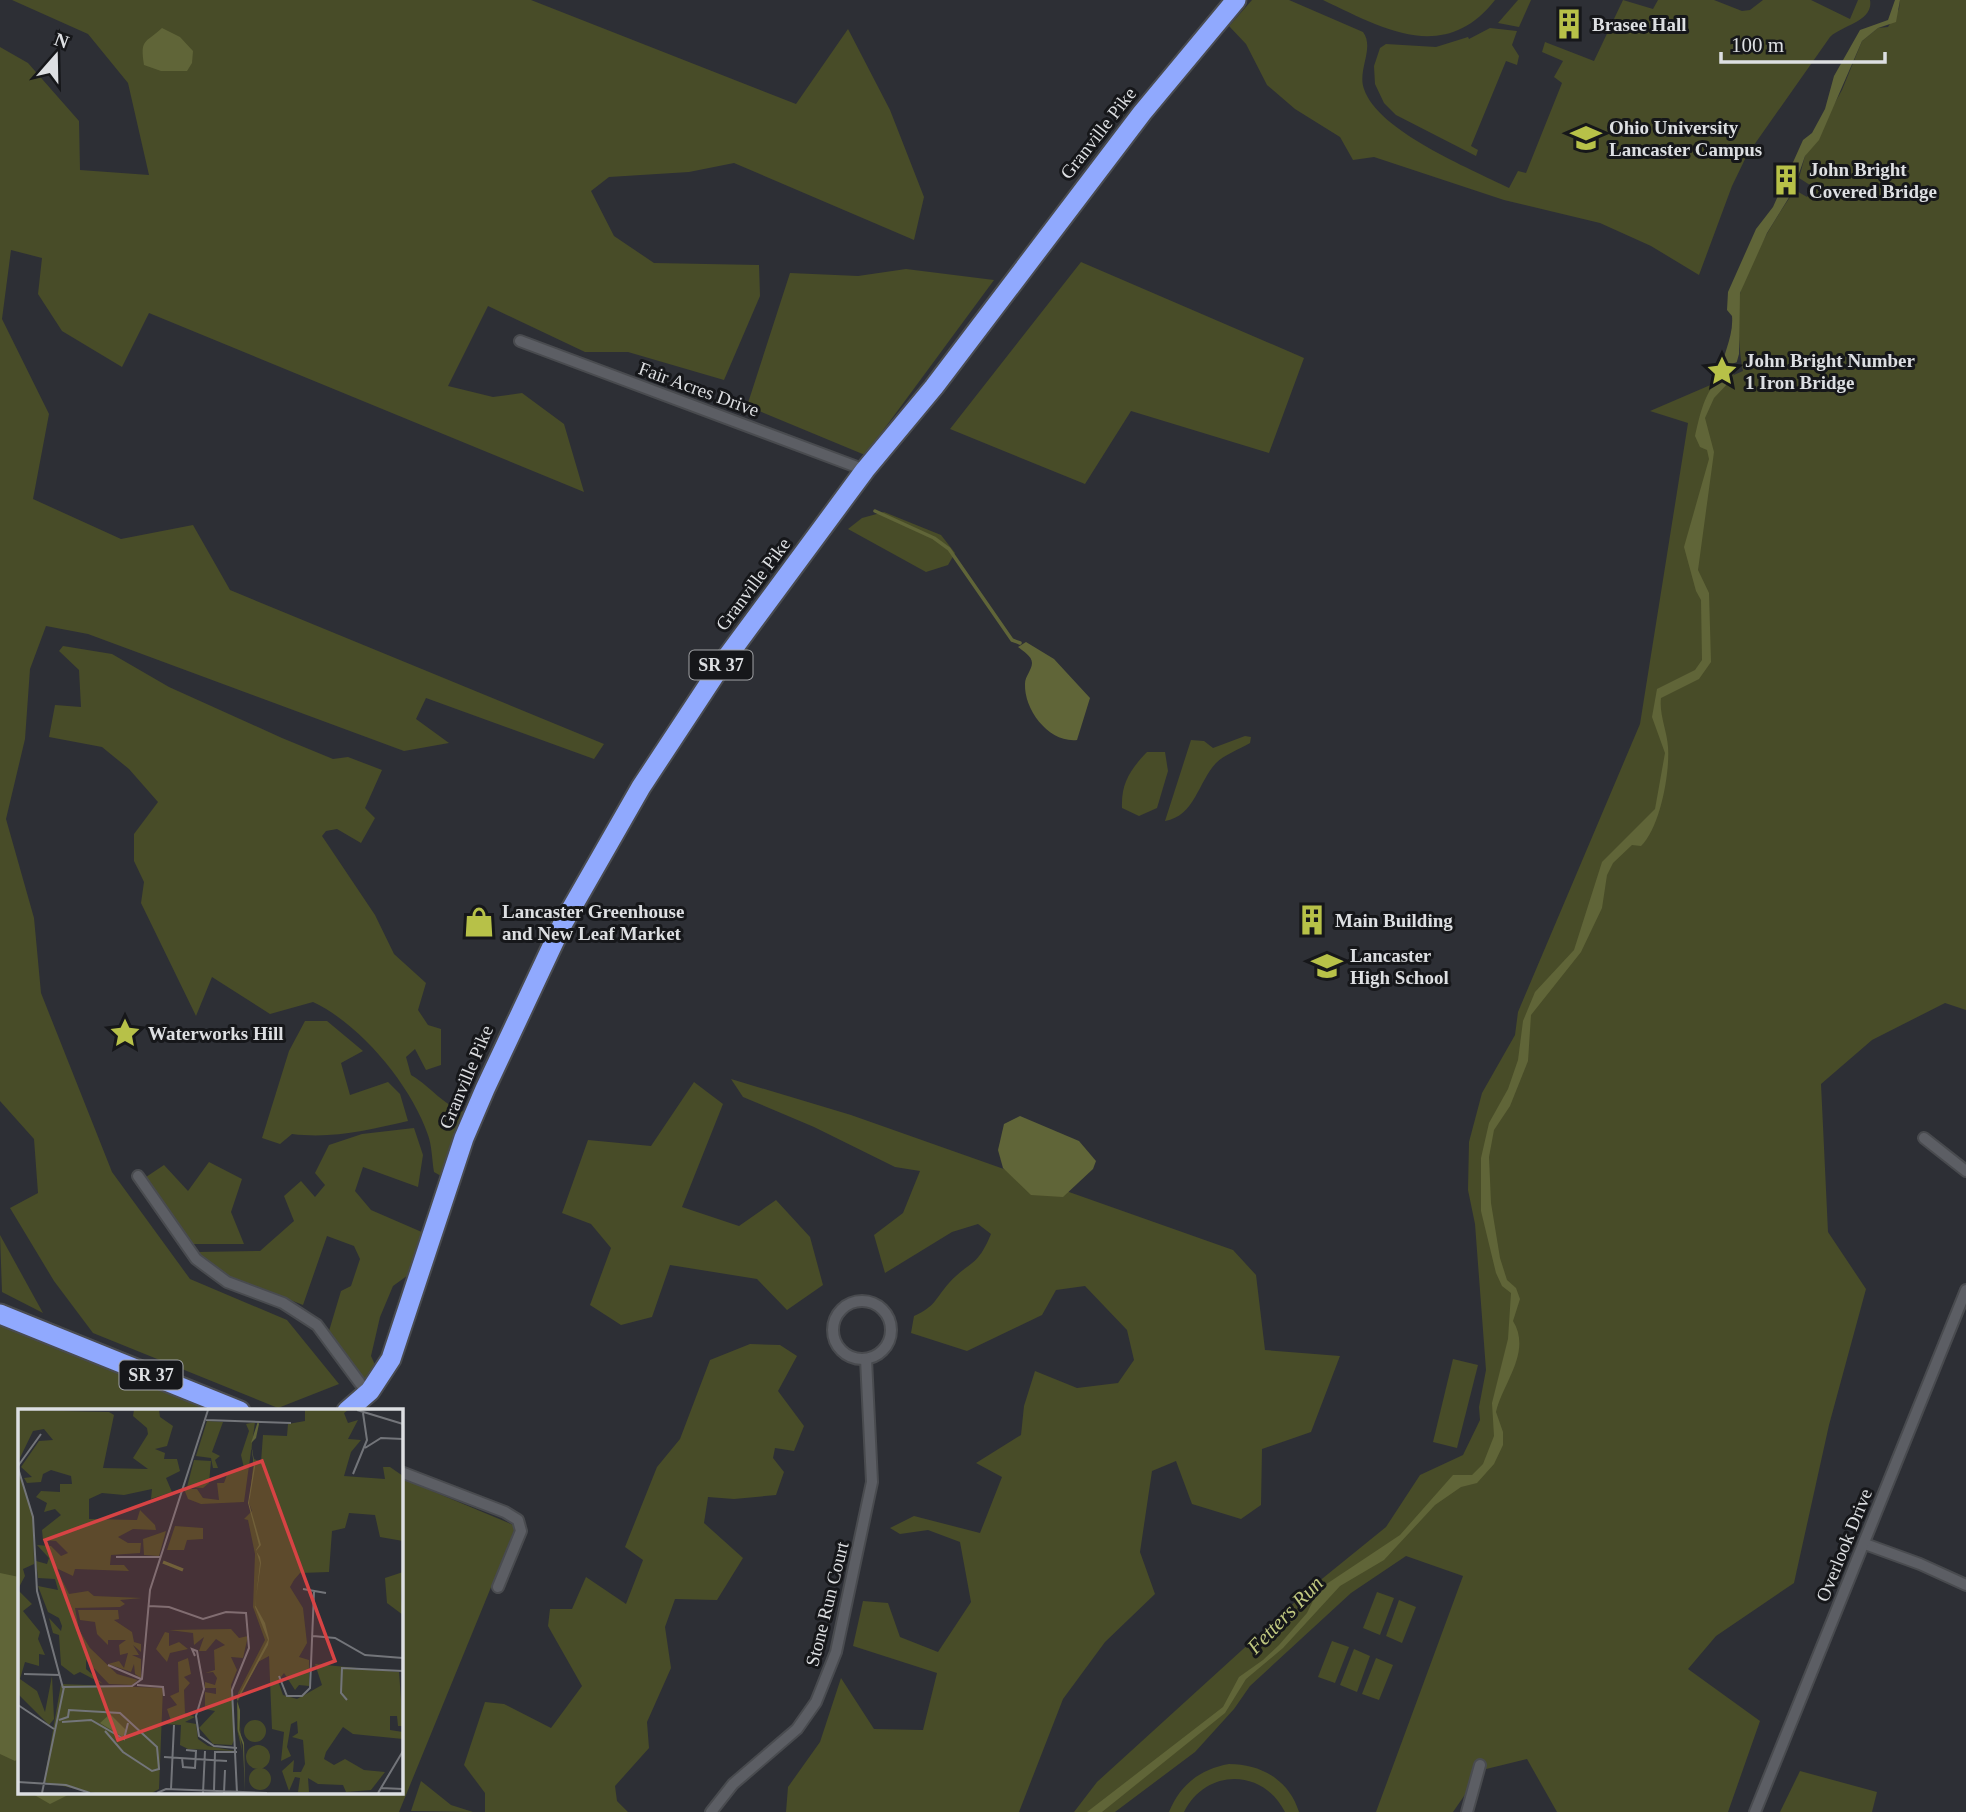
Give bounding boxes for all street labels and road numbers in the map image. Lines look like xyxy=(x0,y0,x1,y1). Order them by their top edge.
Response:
street label: Granville Pike xyxy=(1056,83,1140,183)
street label: Fair Acres Drive xyxy=(636,357,762,421)
street label: Granville Pike xyxy=(711,534,795,634)
road number: SR 37 xyxy=(690,650,752,680)
street label: Granville Pike xyxy=(435,1022,497,1132)
road number: SR 37 xyxy=(120,1360,182,1390)
street label: Overlook Drive xyxy=(1812,1486,1876,1604)
street label: Stone Run Court xyxy=(801,1539,853,1669)

